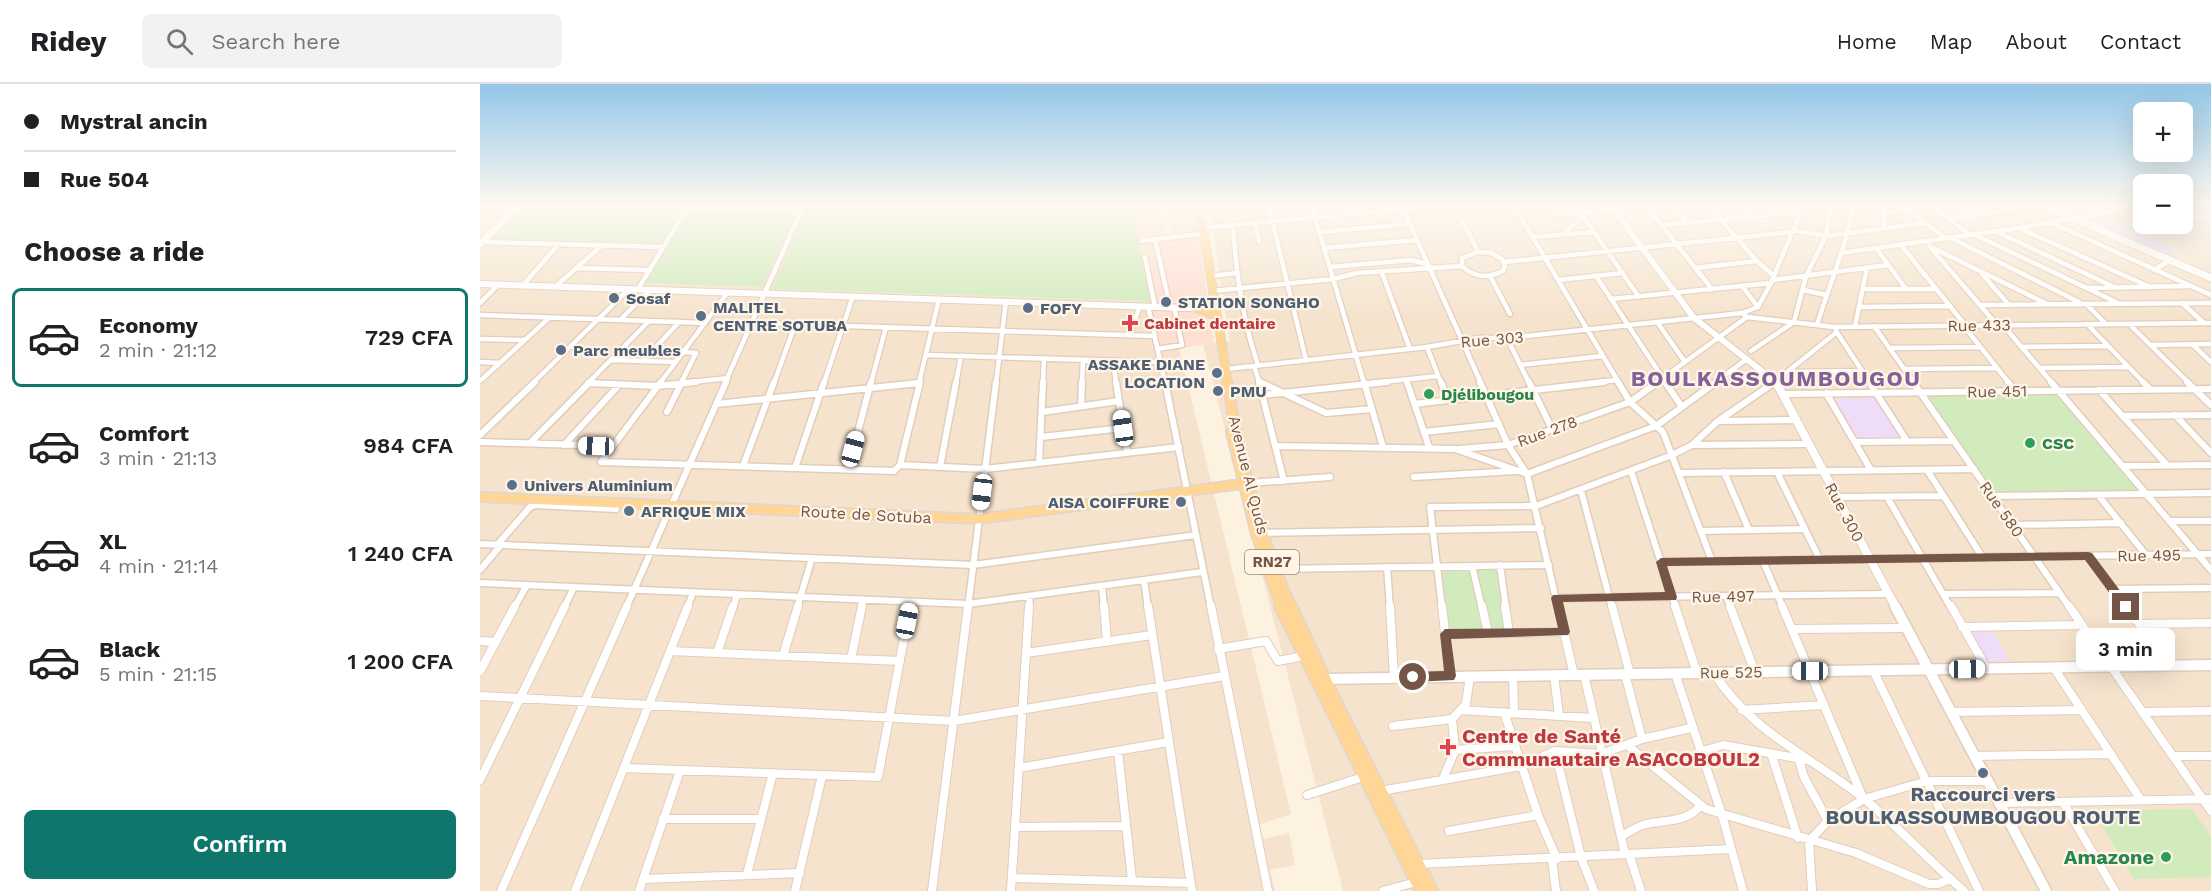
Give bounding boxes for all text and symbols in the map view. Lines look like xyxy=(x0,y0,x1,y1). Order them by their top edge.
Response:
search box xyxy=(142,14,562,68)
text: Ridey xyxy=(30,25,106,58)
icon: search xyxy=(163,25,196,58)
text: Search here xyxy=(211,29,340,54)
text: Home xyxy=(1837,29,1897,54)
text: Map xyxy=(1930,29,1973,54)
text: About xyxy=(2006,29,2067,54)
text: Contact xyxy=(2100,29,2181,54)
map controls xyxy=(2133,102,2193,234)
button: + xyxy=(2133,102,2193,162)
text: Mystral ancin xyxy=(60,109,208,134)
text: Rue 504 xyxy=(60,167,149,192)
button: − xyxy=(2133,174,2193,234)
text: Choose a ride xyxy=(24,236,204,268)
place label: Sosaf xyxy=(626,289,671,308)
marker: Sosaf xyxy=(607,291,621,305)
place label: STATION SONGHO xyxy=(1178,293,1320,312)
marker: STATION SONGHO xyxy=(1159,295,1173,309)
place label: MALITEL CENTRE SOTUBA xyxy=(713,298,847,335)
place label: FOFY xyxy=(1040,299,1082,318)
marker: FOFY xyxy=(1021,301,1035,315)
marker: MALITEL CENTRE SOTUBA xyxy=(694,309,708,323)
icon: car xyxy=(27,311,81,365)
text: Economy xyxy=(99,313,198,338)
marker: Cabinet dentaire xyxy=(1121,314,1139,332)
place label: Cabinet dentaire xyxy=(1144,314,1276,333)
street label: Rue 433 xyxy=(1947,315,2011,336)
text: 729 CFA xyxy=(365,325,453,350)
street label: Rue 303 xyxy=(1460,327,1524,352)
text: 2 min · 21:12 xyxy=(99,338,217,362)
place label: Parc meubles xyxy=(573,341,681,360)
marker: Parc meubles xyxy=(554,343,568,357)
place label: ASSAKE DIANE LOCATION xyxy=(1088,355,1205,392)
marker: ASSAKE DIANE LOCATION xyxy=(1210,366,1224,380)
district label: BOULKASSOUMBOUGOU xyxy=(1631,366,1921,391)
street label: Rue 451 xyxy=(1967,381,2027,402)
place label: PMU xyxy=(1230,382,1267,401)
marker: PMU xyxy=(1211,384,1225,398)
place label: Djélibougou xyxy=(1441,385,1534,404)
marker: Djélibougou xyxy=(1422,387,1436,401)
car xyxy=(1112,409,1134,447)
street label: Rue 278 xyxy=(1515,412,1580,451)
street label: Avenue Al Quds xyxy=(1225,414,1272,537)
icon: car xyxy=(27,419,81,473)
text: Comfort xyxy=(99,421,189,446)
car xyxy=(840,429,866,469)
text: 984 CFA xyxy=(363,433,453,458)
place label: CSC xyxy=(2042,434,2074,453)
car xyxy=(578,436,614,456)
marker: CSC xyxy=(2023,436,2037,450)
text: 3 min · 21:13 xyxy=(99,446,217,470)
car xyxy=(971,473,993,511)
place label: Univers Aluminium xyxy=(524,476,673,495)
marker: Univers Aluminium xyxy=(505,478,519,492)
street label: Rue 580 xyxy=(1975,478,2028,541)
street label: Rue 300 xyxy=(1821,479,1868,545)
place label: AISA COIFFURE xyxy=(1048,493,1169,512)
marker: AISA COIFFURE xyxy=(1174,495,1188,509)
place label: AFRIQUE MIX xyxy=(641,502,746,521)
street label: Route de Sotuba xyxy=(800,502,932,527)
marker: AFRIQUE MIX xyxy=(622,504,636,518)
icon: car xyxy=(27,527,81,581)
text: XL xyxy=(99,529,127,554)
text: 1 240 CFA xyxy=(348,541,453,566)
street label: Rue 495 xyxy=(2117,545,2181,566)
road number: RN27 xyxy=(1245,550,1299,574)
text: 4 min · 21:14 xyxy=(99,554,218,578)
street label: Rue 497 xyxy=(1691,586,1755,607)
route end xyxy=(2112,593,2139,620)
car xyxy=(895,602,919,640)
callout: 3 min xyxy=(2076,628,2176,670)
icon: car xyxy=(27,635,81,689)
text: Black xyxy=(99,637,160,662)
text: 3 min xyxy=(2098,637,2153,661)
text: 1 200 CFA xyxy=(348,649,453,674)
car xyxy=(1949,660,1985,678)
text: 5 min · 21:15 xyxy=(99,662,217,686)
street label: Rue 525 xyxy=(1699,662,1763,683)
car xyxy=(1792,662,1828,680)
route start xyxy=(1399,663,1426,690)
place label: Centre de Santé Communautaire ASACOBOUL2 xyxy=(1462,724,1760,771)
marker: Centre de Santé Communautaire ASACOBOUL2 xyxy=(1439,738,1457,756)
marker: Raccourci vers BOULKASSOUMBOUGOU ROUTE xyxy=(1976,766,1990,780)
place label: Raccourci vers BOULKASSOUMBOUGOU ROUTE xyxy=(1826,782,2140,829)
button: Confirm xyxy=(24,810,456,879)
place label: Amazone xyxy=(2064,845,2154,869)
marker: Amazone xyxy=(2159,850,2173,864)

